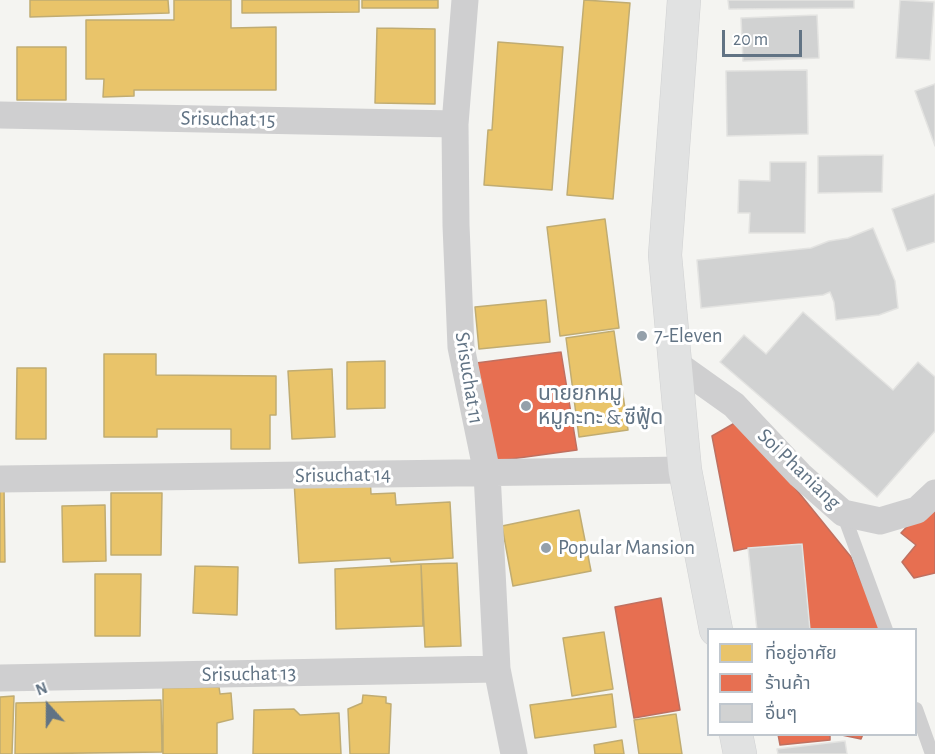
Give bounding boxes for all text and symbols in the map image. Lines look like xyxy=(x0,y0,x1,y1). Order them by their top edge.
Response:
scale bar xyxy=(725,18,804,56)
text: 20 m xyxy=(733,31,768,49)
street label: Srisuchat 15 xyxy=(180,106,276,132)
place label: 7-Eleven xyxy=(654,323,723,349)
marker: 7-Eleven xyxy=(635,329,649,343)
street label: Srisuchat 11 xyxy=(449,330,489,426)
place label: นายยกหมู หมูกะทะ & ซีฟู้ด xyxy=(538,381,663,431)
marker: นายยกหมู หมูกะทะ & ซีฟู้ด xyxy=(519,399,533,413)
street label: Soi Phaniang xyxy=(752,423,846,515)
street label: Srisuchat 14 xyxy=(295,462,391,488)
place label: Popular Mansion xyxy=(558,535,695,561)
marker: Popular Mansion xyxy=(539,541,553,555)
legend xyxy=(707,628,917,736)
text: ที่อยู่อาศัย xyxy=(765,645,837,663)
street label: Srisuchat 13 xyxy=(201,661,297,687)
text: ร้านค้า xyxy=(765,675,811,693)
north arrow xyxy=(18,676,78,736)
text: N xyxy=(33,680,50,699)
text: อื่นๆ xyxy=(765,705,797,723)

